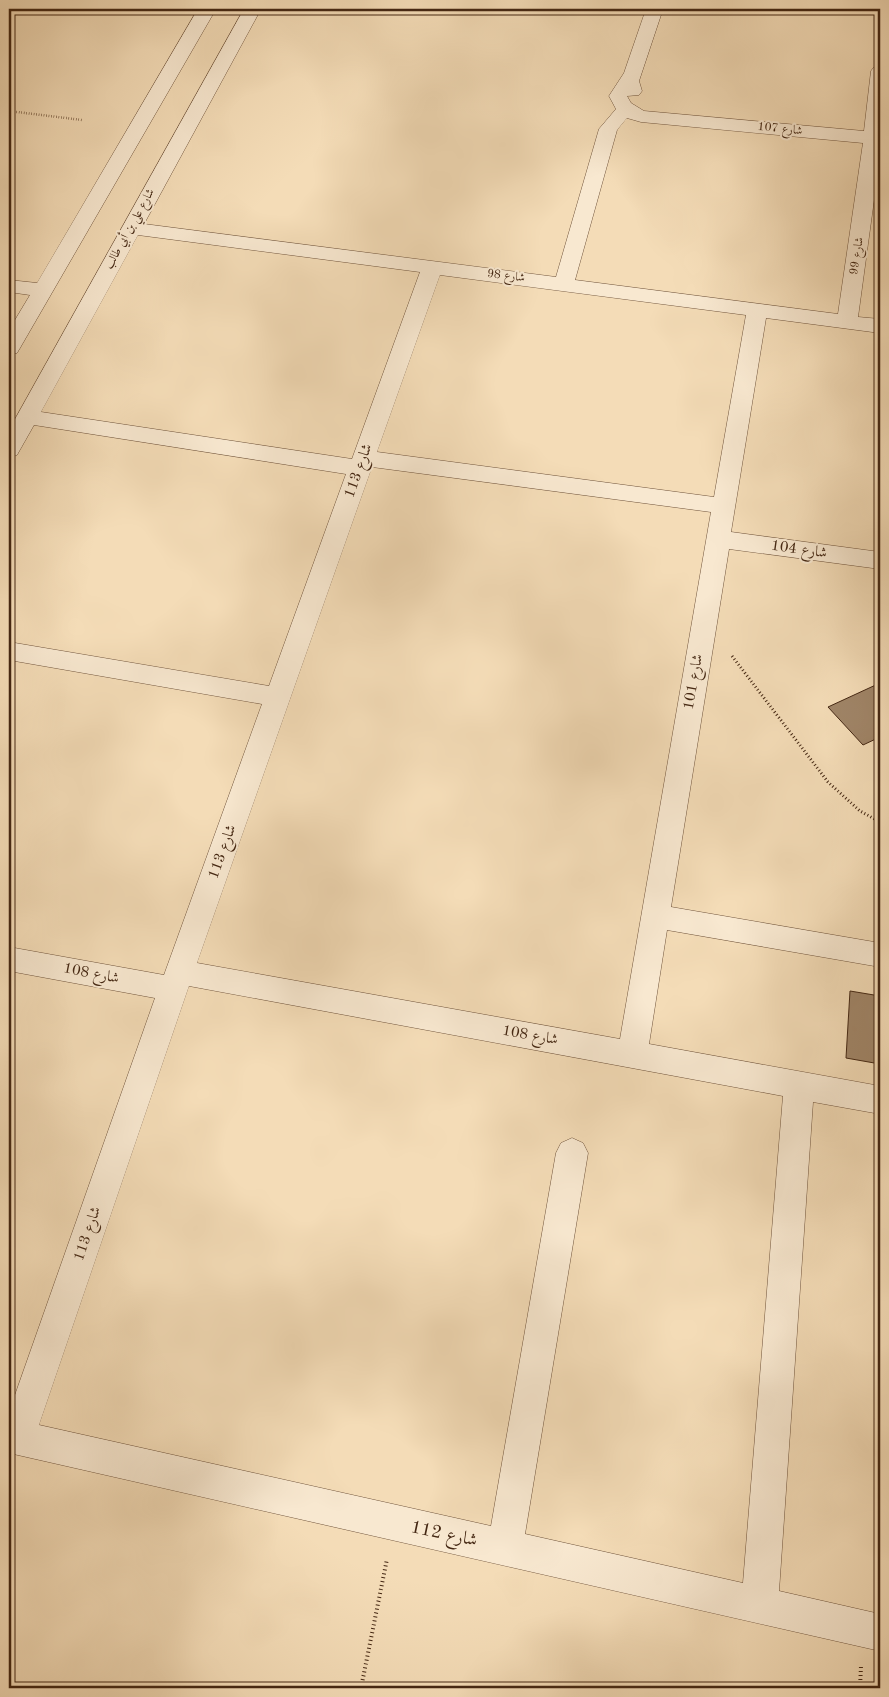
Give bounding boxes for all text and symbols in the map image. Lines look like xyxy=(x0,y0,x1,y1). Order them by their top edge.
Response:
street label: شارع 107 xyxy=(757,121,803,141)
street label: شارع علي بن أبي طالب xyxy=(100,185,161,274)
street label: شارع 99 xyxy=(848,236,870,276)
street label: شارع 98 xyxy=(486,268,526,288)
street label: شارع 113 xyxy=(342,442,379,501)
street label: شارع 104 xyxy=(769,539,828,565)
street label: شارع 101 xyxy=(682,653,710,712)
street label: شارع 113 xyxy=(206,823,243,882)
street label: شارع 108 xyxy=(61,961,120,991)
street label: شارع 108 xyxy=(500,1024,559,1052)
street label: شارع 113 xyxy=(72,1205,108,1264)
street label: شارع 112 xyxy=(408,1518,479,1555)

